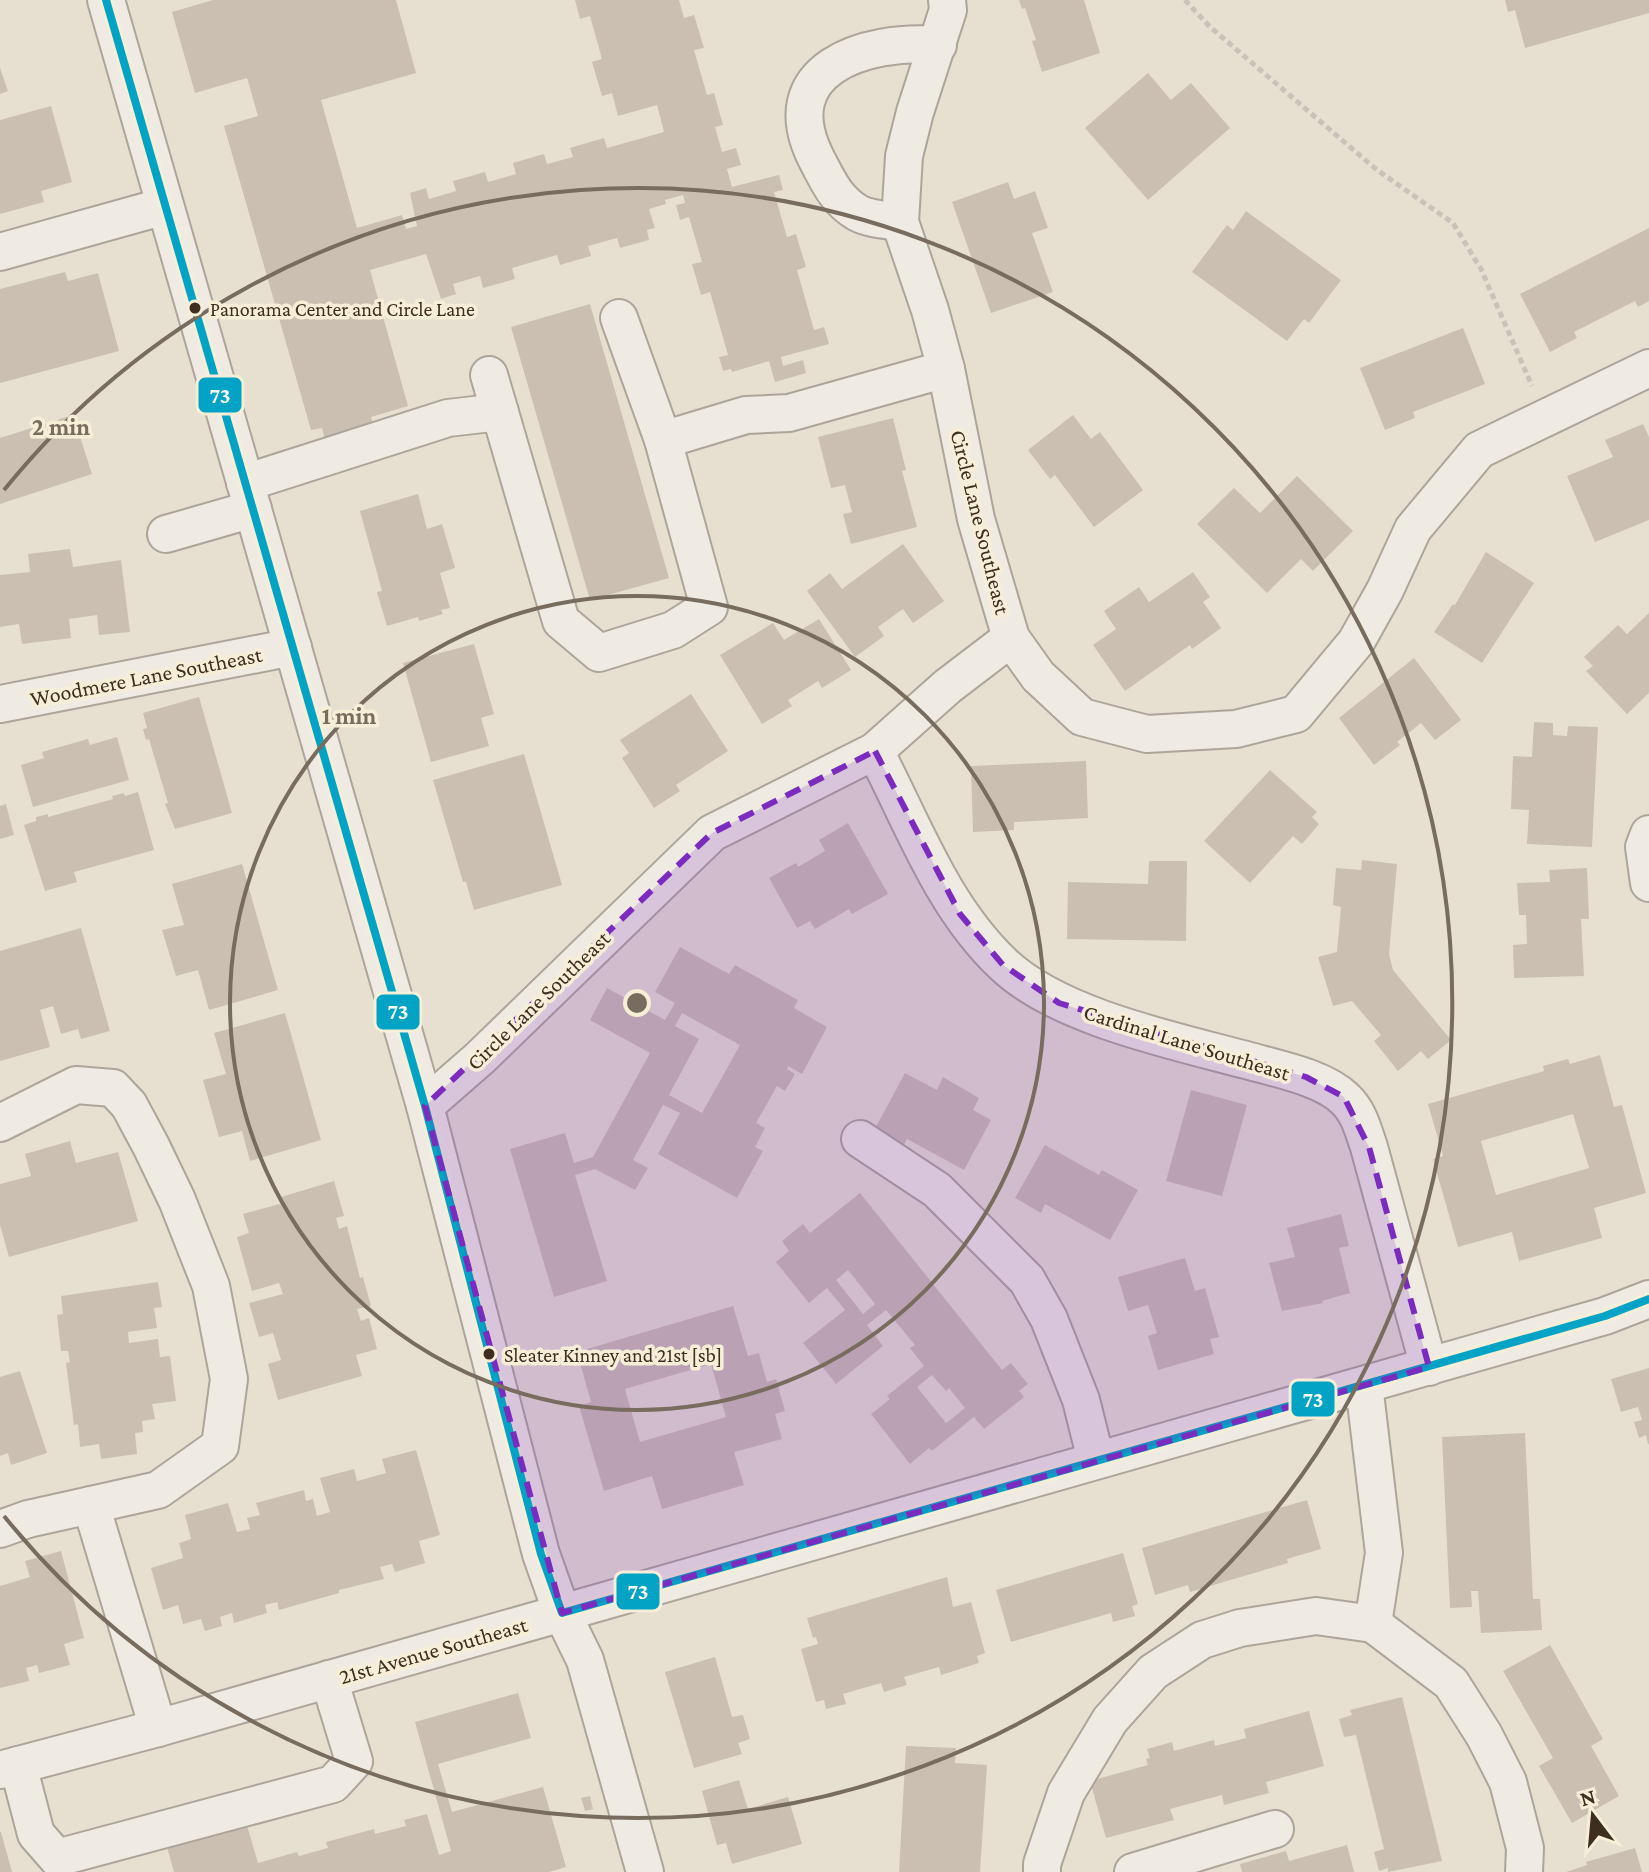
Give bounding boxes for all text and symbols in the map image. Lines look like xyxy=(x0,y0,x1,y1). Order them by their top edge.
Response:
place label: Panorama Center and Circle Lane xyxy=(210,298,475,320)
marker: Panorama Center and Circle Lane xyxy=(187,300,203,316)
line badge: 73 xyxy=(197,376,243,414)
text: 73 xyxy=(209,383,231,408)
text: 2 min xyxy=(32,413,90,440)
street label: Circle Lane Southeast xyxy=(945,427,1016,618)
street label: Woodmere Lane Southeast xyxy=(28,642,265,711)
text: 1 min xyxy=(322,702,377,729)
street label: Circle Lane Southeast xyxy=(462,925,616,1075)
centre of rings xyxy=(623,989,651,1017)
line badge: 73 xyxy=(375,993,421,1031)
text: 73 xyxy=(387,999,409,1024)
street label: Cardinal Lane Southeast xyxy=(1081,999,1294,1086)
place label: Sleater Kinney and 21st [sb] xyxy=(504,1344,722,1367)
marker: Sleater Kinney and 21st [sb] xyxy=(481,1346,497,1362)
line badge: 73 xyxy=(1290,1380,1336,1418)
text: 73 xyxy=(1302,1387,1324,1412)
line badge: 73 xyxy=(615,1572,661,1611)
text: 73 xyxy=(627,1579,649,1604)
street label: 21st Avenue Southeast xyxy=(336,1611,531,1689)
north arrow xyxy=(1553,1776,1633,1856)
text: N xyxy=(1577,1783,1598,1811)

